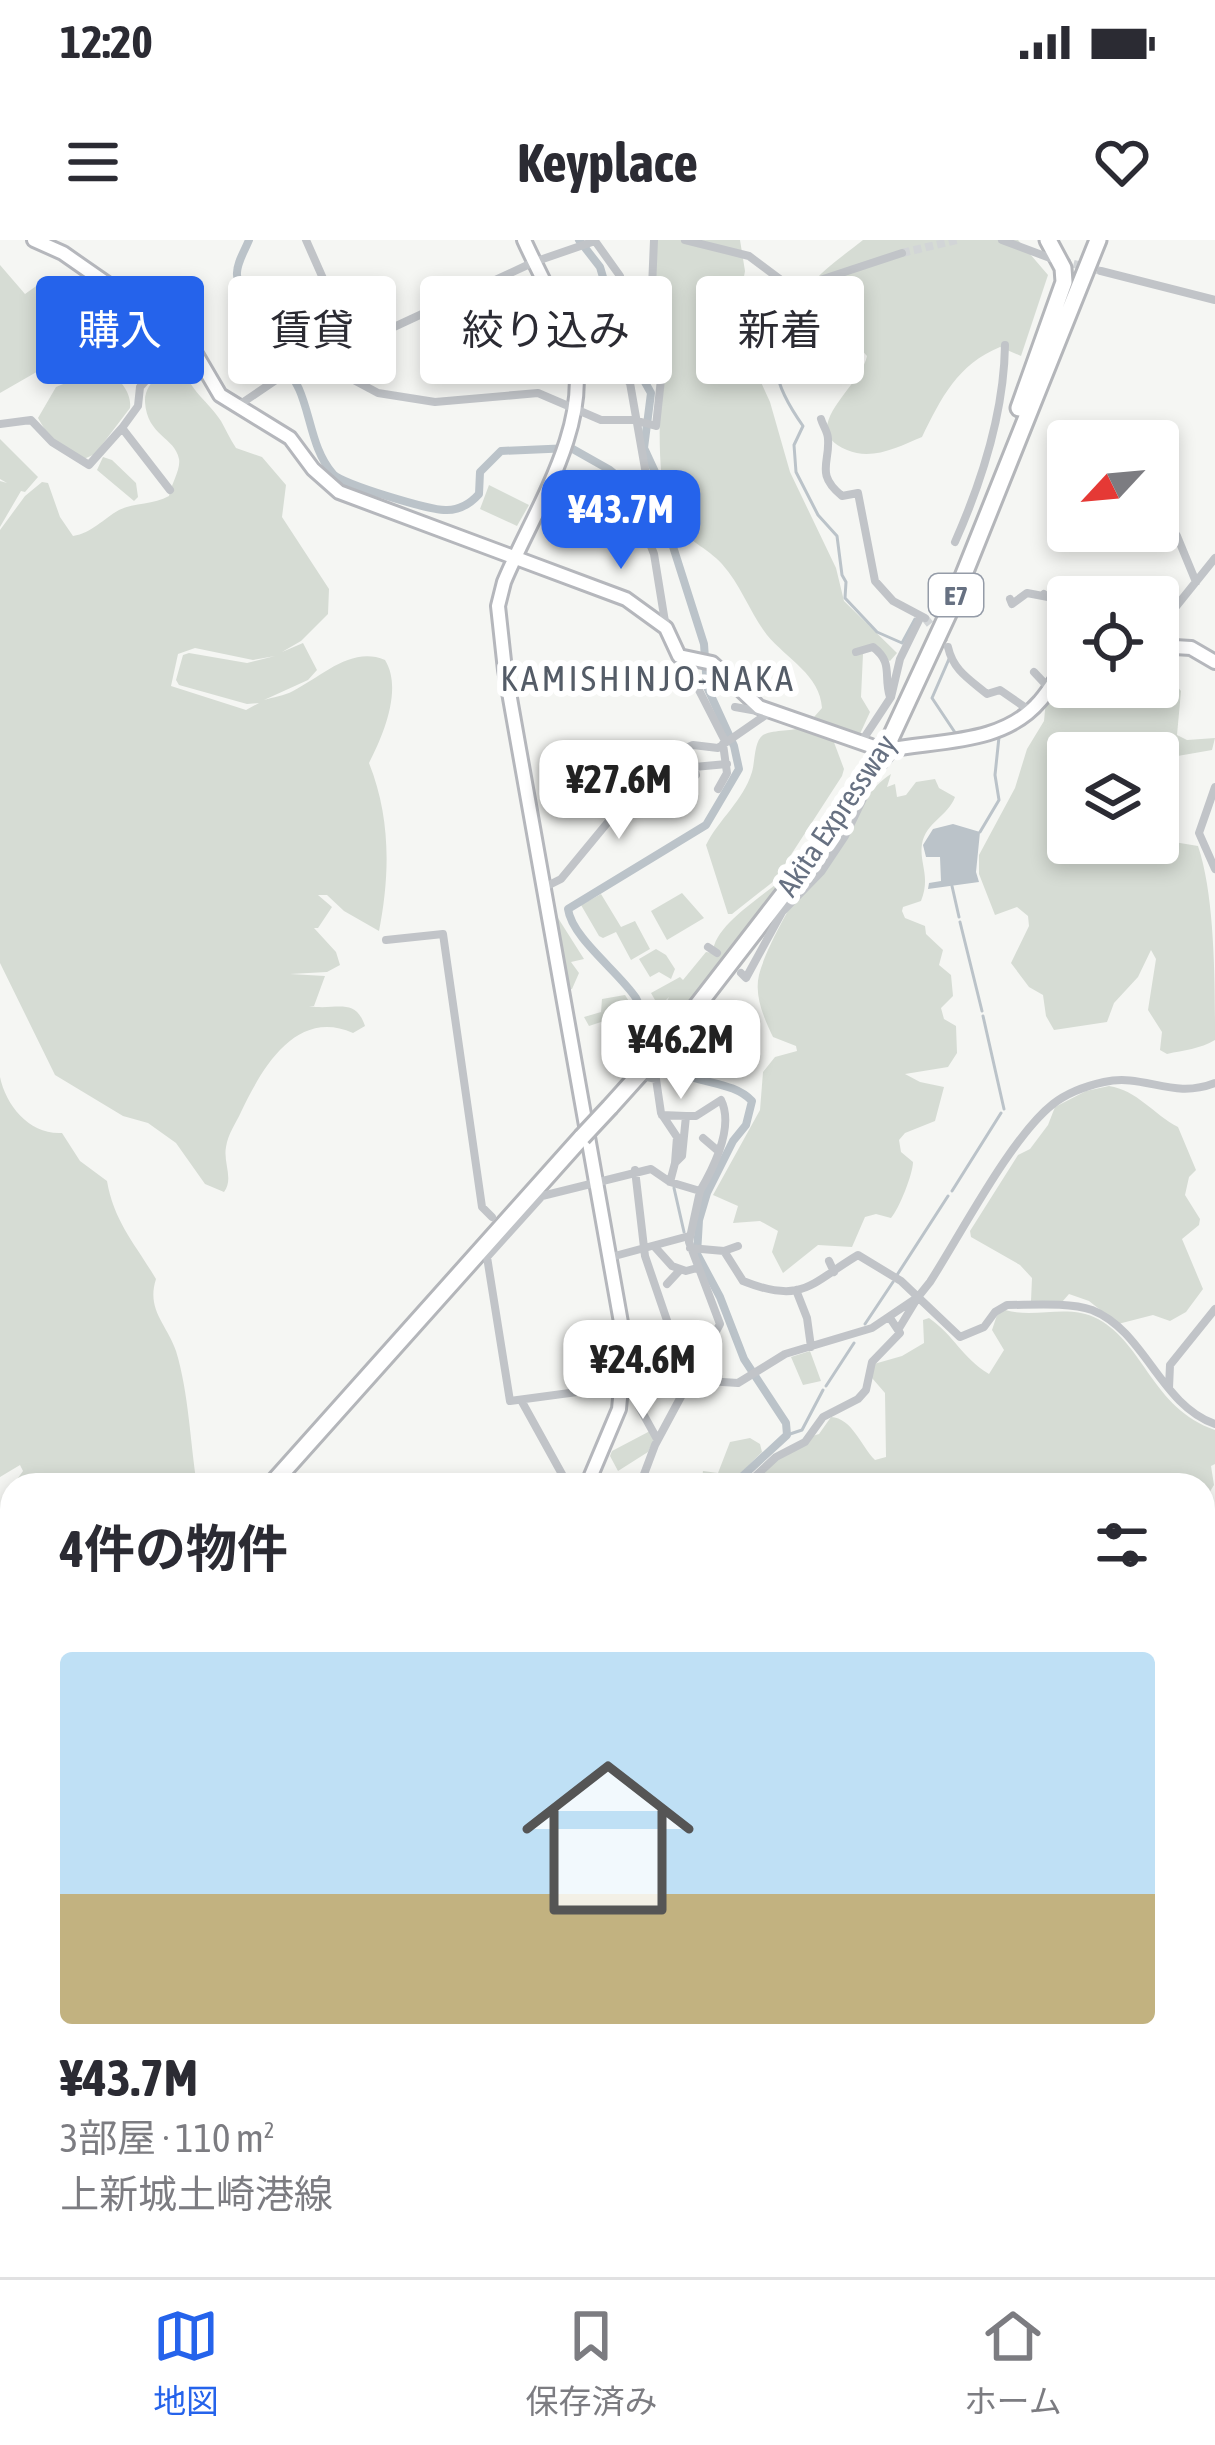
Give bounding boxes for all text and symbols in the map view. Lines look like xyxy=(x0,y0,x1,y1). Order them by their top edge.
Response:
text: 12:20 xyxy=(60,16,153,68)
icon: menu xyxy=(60,129,126,195)
icon: heart xyxy=(1089,129,1155,195)
text: Keyplace xyxy=(517,132,698,193)
chip: 購入 xyxy=(36,276,204,384)
chip: 賃貸 xyxy=(228,276,396,384)
chip: 絞り込み xyxy=(420,276,672,384)
chip: 新着 xyxy=(696,276,864,384)
north arrow xyxy=(1047,420,1179,552)
map controls xyxy=(1047,420,1179,864)
pin: ¥43.7M xyxy=(523,470,719,572)
text: ¥43.7M xyxy=(568,487,674,531)
road number: E7 xyxy=(929,574,983,616)
button: locate xyxy=(1047,576,1179,708)
district label: KAMISHINJO-NAKA xyxy=(500,657,796,699)
street label: Akita Expressway xyxy=(770,728,902,902)
button: layers xyxy=(1047,732,1179,864)
pin: ¥27.6M xyxy=(521,740,717,842)
text: ¥27.6M xyxy=(566,757,672,801)
pin: ¥46.2M xyxy=(583,1000,779,1102)
text: ¥46.2M xyxy=(628,1017,734,1061)
pin: ¥24.6M xyxy=(545,1320,741,1422)
text: ¥24.6M xyxy=(590,1337,696,1381)
icon: filters xyxy=(1089,1512,1155,1578)
text: 4件の物件 xyxy=(60,1519,288,1578)
icon: home xyxy=(500,1730,716,1946)
text: ¥43.7M xyxy=(60,2048,198,2107)
text: 3部屋 · 110 m² xyxy=(60,2116,275,2160)
text: 上新城土崎港線 xyxy=(60,2172,333,2216)
tab: 地図 xyxy=(153,2303,219,2423)
tab: 保存済み xyxy=(525,2303,657,2423)
tab: ホーム xyxy=(964,2303,1062,2423)

